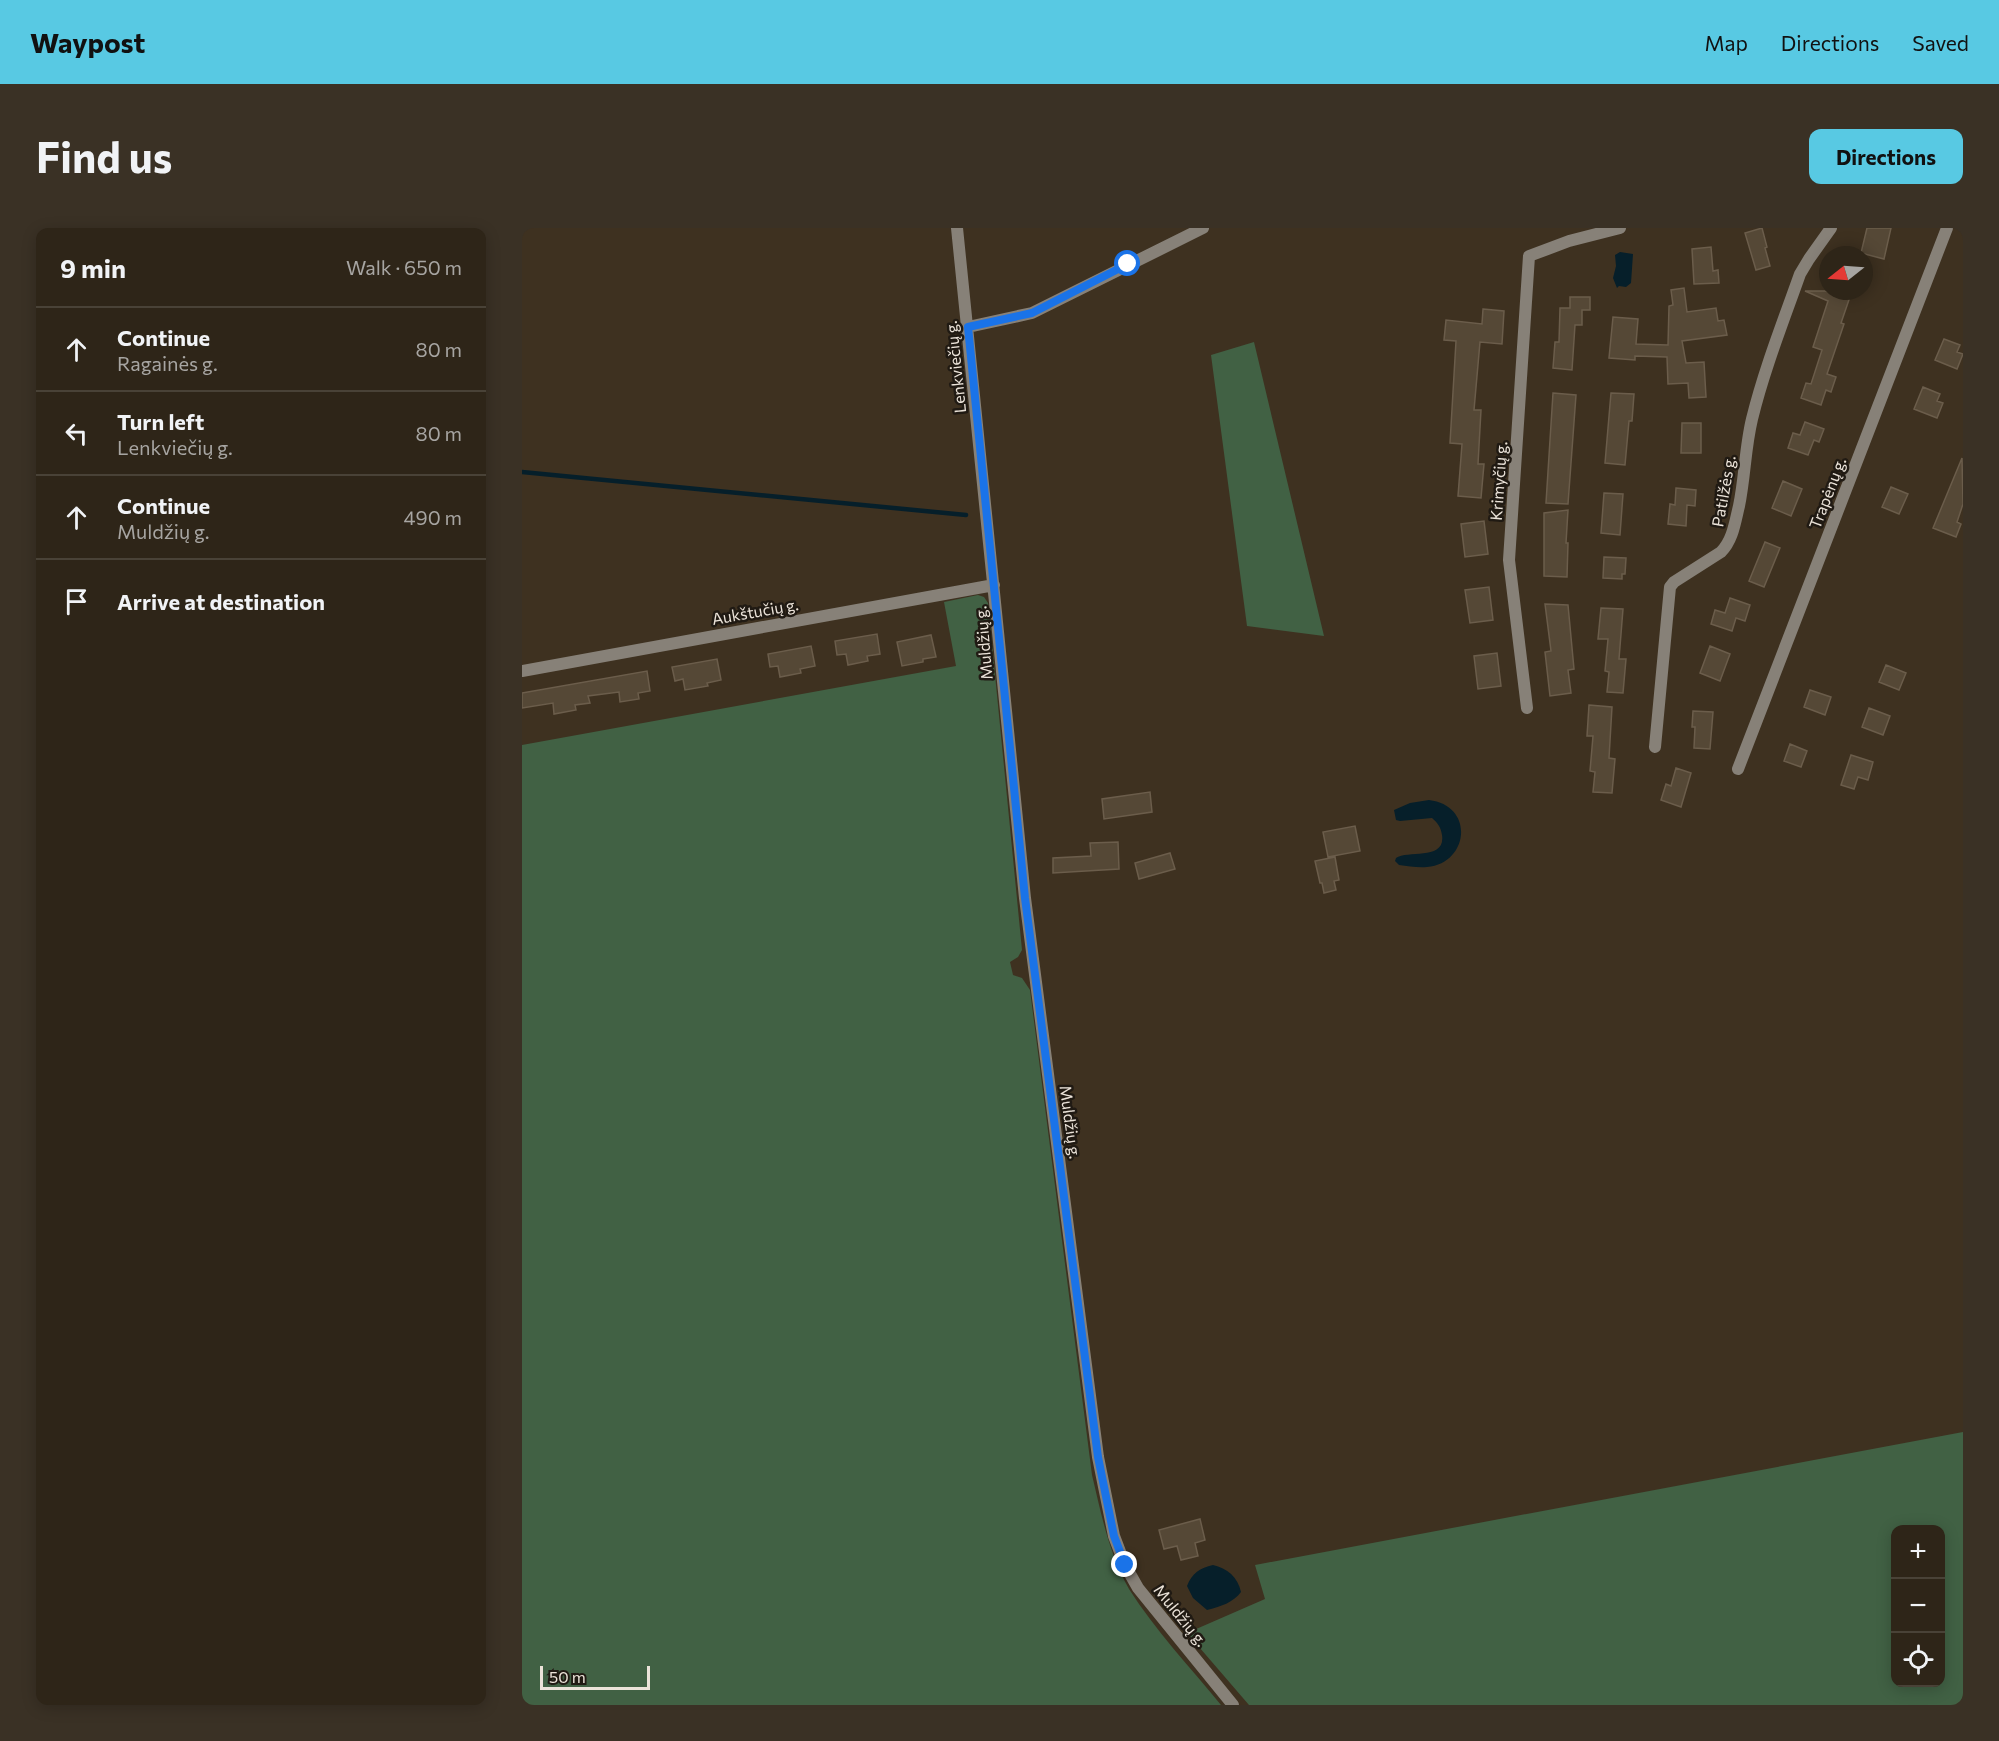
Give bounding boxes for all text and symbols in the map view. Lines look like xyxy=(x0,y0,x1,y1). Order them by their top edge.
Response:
text: Waypost xyxy=(30,25,145,59)
text: Map xyxy=(1705,30,1748,55)
text: Directions xyxy=(1781,30,1879,55)
text: Saved xyxy=(1912,30,1969,55)
button: Directions xyxy=(1809,129,1963,184)
text: Find us xyxy=(36,130,172,182)
north arrow xyxy=(1819,246,1873,300)
route start xyxy=(1114,250,1140,276)
text: 9 min xyxy=(60,252,126,283)
text: Walk · 650 m xyxy=(346,255,462,279)
street label: Lenkviečių g. xyxy=(941,320,969,414)
text: Continue xyxy=(117,324,210,351)
icon: ahead xyxy=(60,333,93,366)
text: 80 m xyxy=(416,337,462,361)
text: Ragainės g. xyxy=(117,351,218,375)
text: Turn left xyxy=(117,408,204,435)
icon: left xyxy=(60,417,93,450)
text: 80 m xyxy=(416,421,462,445)
text: Lenkviečių g. xyxy=(117,435,233,459)
street label: Krimyčių g. xyxy=(1486,441,1510,521)
street label: Patilžės g. xyxy=(1707,454,1739,528)
street label: Trapėnų g. xyxy=(1805,455,1849,531)
text: Continue xyxy=(117,492,210,519)
icon: ahead xyxy=(60,501,93,534)
text: 490 m xyxy=(404,505,462,529)
text: Muldžių g. xyxy=(117,519,210,543)
icon: arrive xyxy=(60,585,93,618)
text: Arrive at destination xyxy=(117,588,325,615)
street label: Aukštučių g. xyxy=(710,594,800,628)
street label: Muldžių g. xyxy=(970,605,996,681)
street label: Muldžių g. xyxy=(1056,1084,1086,1160)
map controls xyxy=(1891,1525,1945,1687)
button: + xyxy=(1891,1525,1945,1579)
route end xyxy=(1111,1551,1137,1577)
button: − xyxy=(1891,1579,1945,1633)
street label: Muldžių g. xyxy=(1150,1580,1212,1650)
button: locate xyxy=(1891,1633,1945,1687)
scale bar xyxy=(540,1663,650,1690)
text: 50 m xyxy=(549,1667,586,1686)

